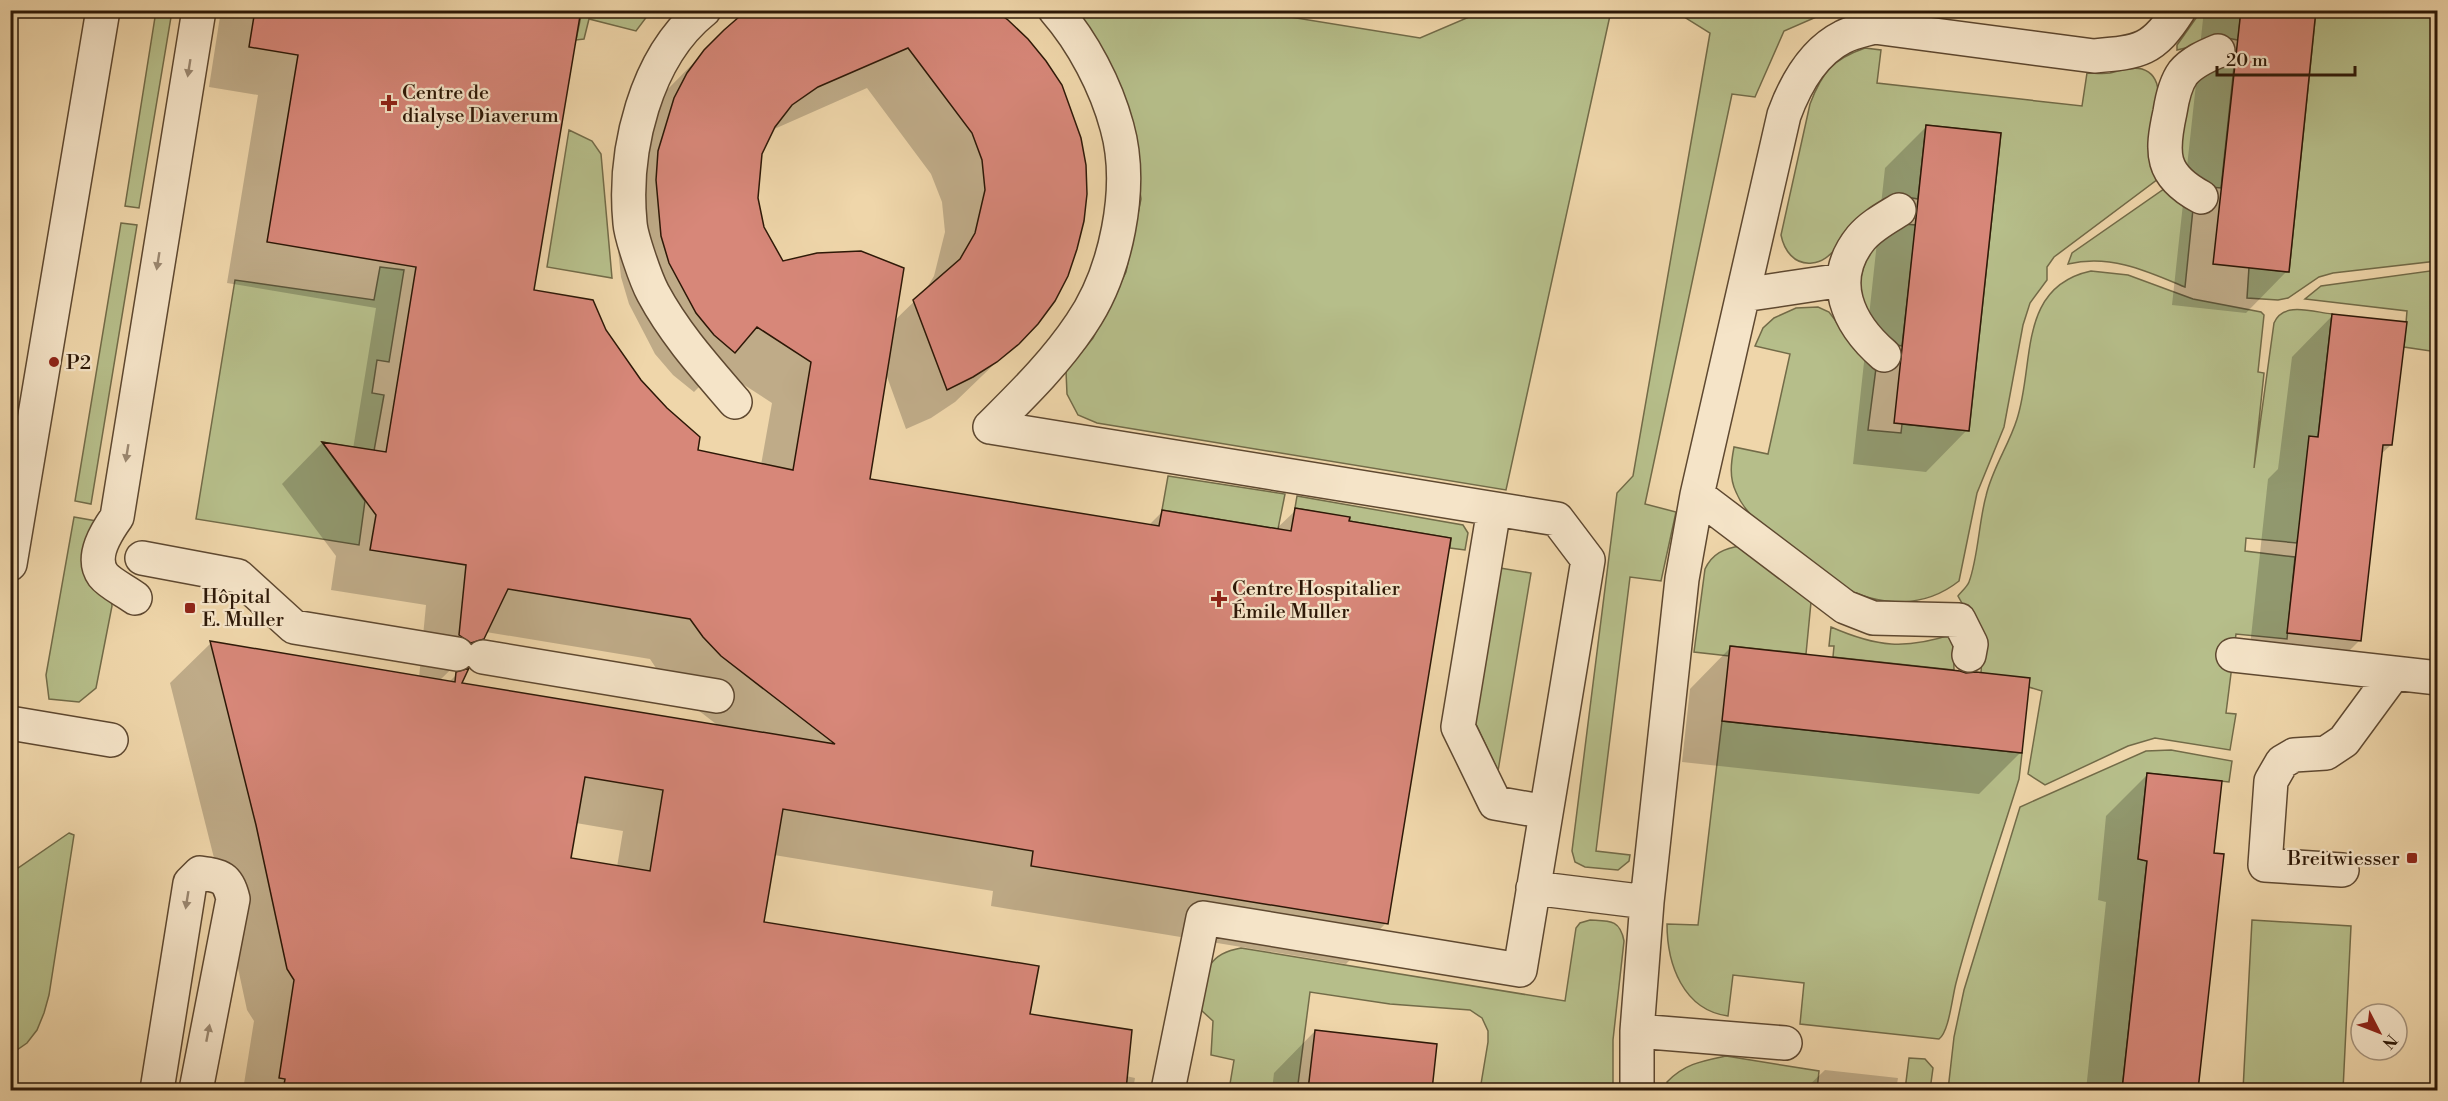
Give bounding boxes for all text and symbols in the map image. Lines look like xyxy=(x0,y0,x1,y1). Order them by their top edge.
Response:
scale bar xyxy=(2217,39,2355,77)
text: 20 m xyxy=(2226,49,2268,72)
one-way arrow xyxy=(185,59,194,78)
place label: Centre de dialyse Diaverum xyxy=(402,81,559,129)
marker: Centre de dialyse Diaverum xyxy=(380,94,398,112)
one-way arrow xyxy=(153,251,162,270)
place label: P2 xyxy=(66,351,91,376)
marker: P2 xyxy=(47,355,61,369)
one-way arrow xyxy=(122,444,131,463)
place label: Centre Hospitalier Émile Muller xyxy=(1232,577,1401,625)
place label: Hôpital E. Muller xyxy=(202,585,284,633)
marker: Centre Hospitalier Émile Muller xyxy=(1210,590,1228,608)
marker: Hôpital E. Muller xyxy=(183,601,197,615)
place label: Breitwiesser xyxy=(2286,847,2400,872)
marker: Breitwiesser xyxy=(2405,851,2419,865)
one-way arrow xyxy=(182,891,191,910)
north arrow xyxy=(2349,1002,2409,1062)
one-way arrow xyxy=(204,1023,213,1042)
text: N xyxy=(2378,1030,2401,1053)

